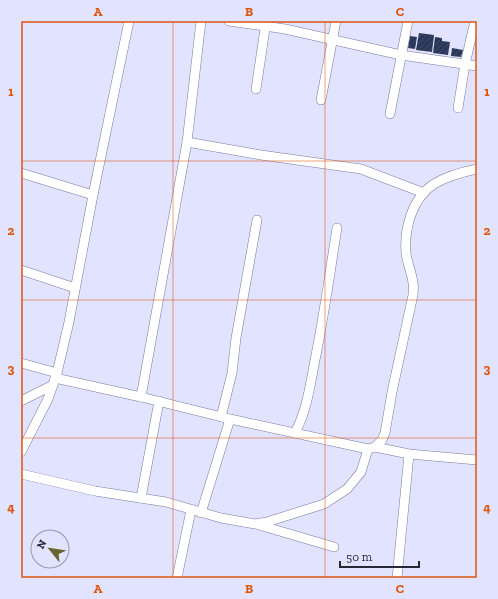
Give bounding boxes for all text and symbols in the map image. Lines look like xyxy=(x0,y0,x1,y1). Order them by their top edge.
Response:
text: A xyxy=(94,4,103,19)
text: B xyxy=(245,4,253,19)
text: C xyxy=(396,4,404,19)
text: 1 xyxy=(8,84,14,99)
text: 1 xyxy=(484,84,490,99)
text: 2 xyxy=(8,223,15,238)
text: 2 xyxy=(484,223,491,238)
text: 3 xyxy=(8,361,15,376)
text: 3 xyxy=(484,361,491,376)
text: 4 xyxy=(7,500,15,515)
text: 4 xyxy=(483,500,491,515)
north arrow xyxy=(30,529,70,569)
text: N xyxy=(34,537,50,551)
scale bar xyxy=(340,543,419,569)
text: 50 m xyxy=(346,550,373,564)
text: A xyxy=(94,581,103,596)
text: B xyxy=(245,581,253,596)
text: C xyxy=(396,581,404,596)

